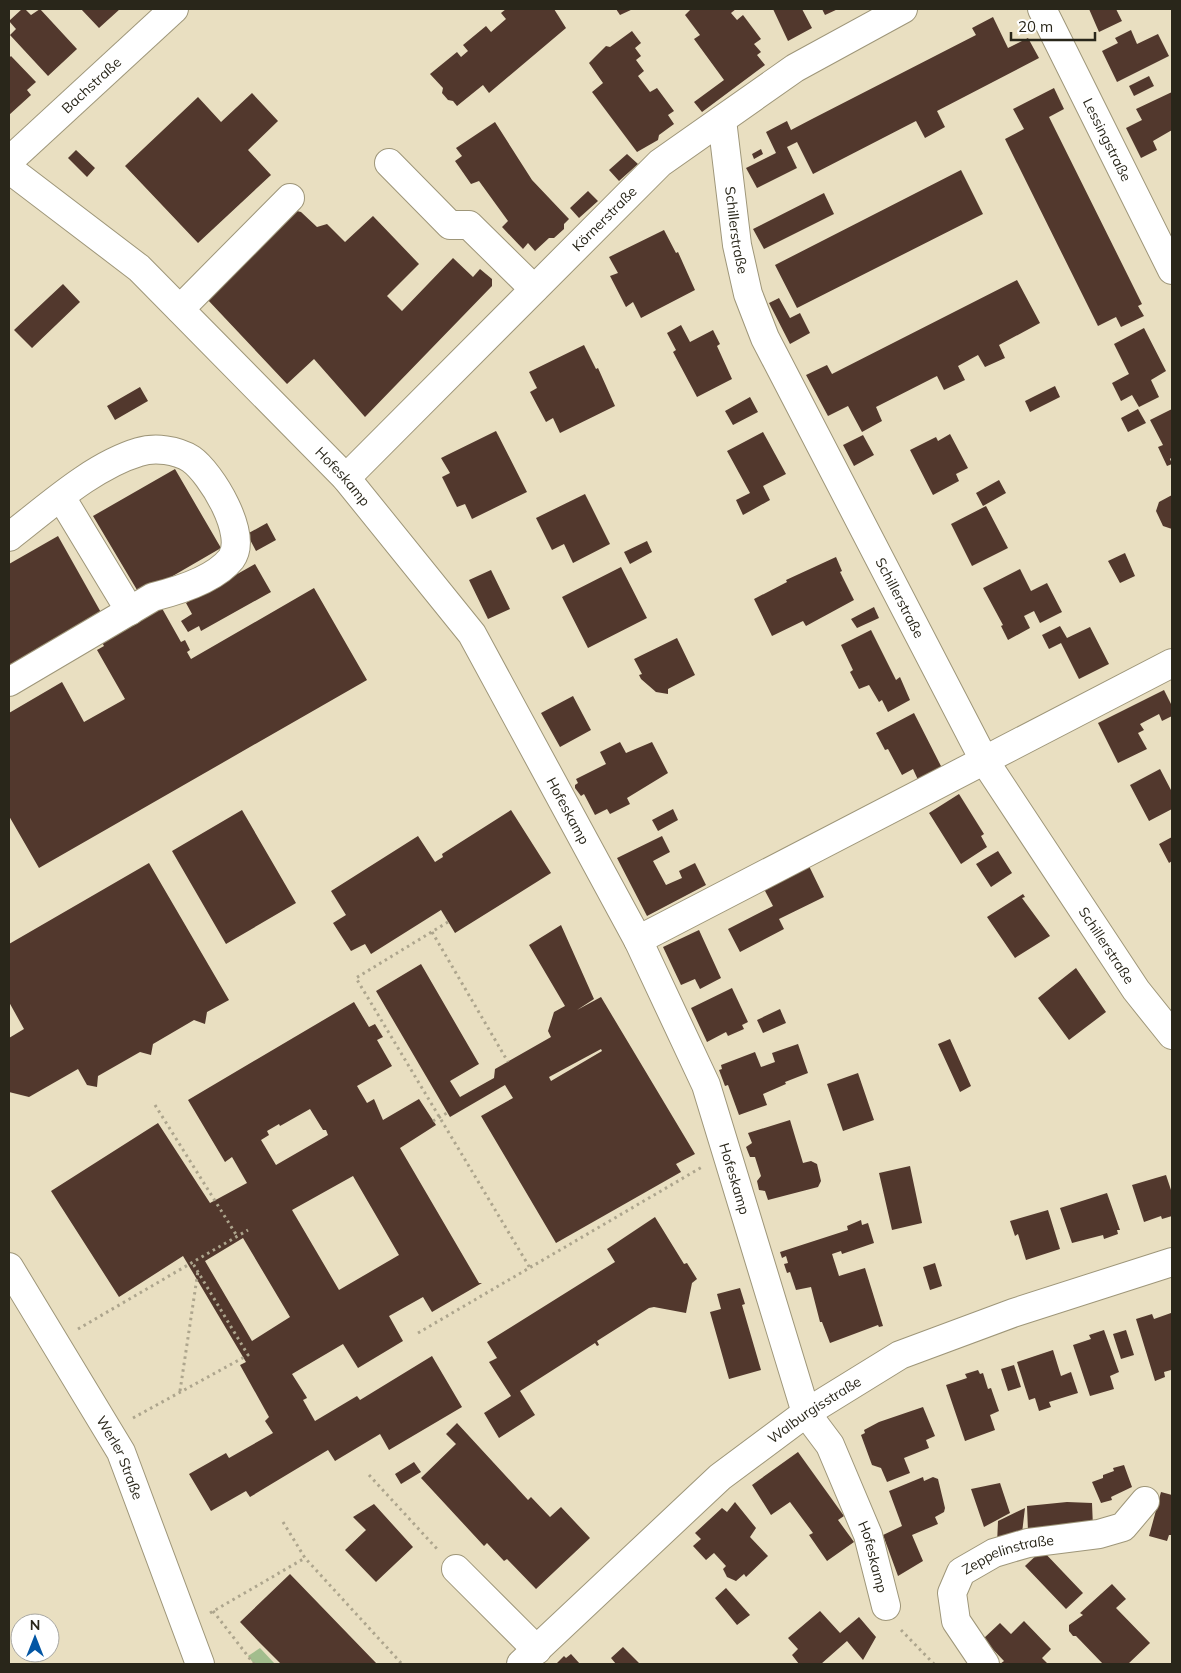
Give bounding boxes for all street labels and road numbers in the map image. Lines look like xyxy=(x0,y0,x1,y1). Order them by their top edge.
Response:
street label: Bachstraße xyxy=(58,53,125,117)
street label: Lessingstraße xyxy=(1079,95,1135,184)
street label: Körnerstraße xyxy=(568,183,641,255)
street label: Schillerstraße xyxy=(721,185,752,276)
street label: Hofeskamp xyxy=(311,443,374,510)
street label: Schillerstraße xyxy=(872,554,928,641)
street label: Hofeskamp xyxy=(542,774,594,848)
street label: Schillerstraße xyxy=(1075,904,1138,987)
street label: Hofeskamp xyxy=(715,1141,754,1217)
street label: Walburgisstraße xyxy=(764,1372,864,1447)
street label: Werler Straße xyxy=(92,1413,147,1502)
street label: Hofeskamp xyxy=(854,1518,891,1595)
street label: Zeppelinstraße xyxy=(959,1531,1055,1579)

